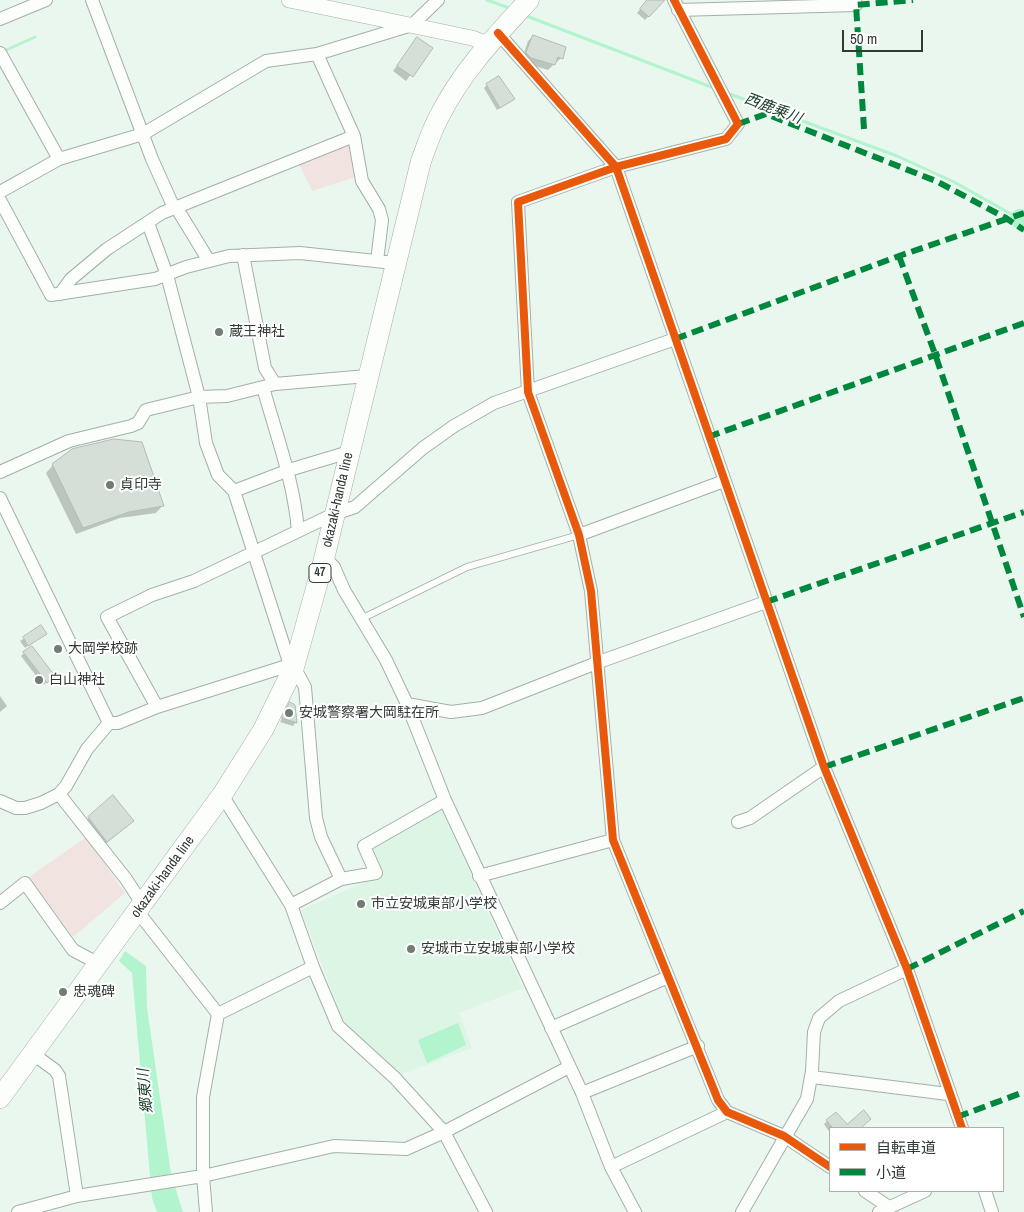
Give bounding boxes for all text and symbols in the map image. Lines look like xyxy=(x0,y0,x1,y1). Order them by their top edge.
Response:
scale bar xyxy=(844,20,925,52)
text: 50 m xyxy=(850,28,877,49)
water label: 西鹿乗川 xyxy=(742,90,804,128)
place label: 蔵王神社 xyxy=(229,324,285,340)
marker: 蔵王神社 xyxy=(213,326,225,338)
street label: okazaki-handa line xyxy=(319,451,357,549)
place label: 貞印寺 xyxy=(120,477,162,493)
marker: 貞印寺 xyxy=(104,479,116,491)
road number: 47 xyxy=(309,564,331,582)
place label: 大岡学校跡 xyxy=(68,641,138,657)
marker: 大岡学校跡 xyxy=(52,643,64,655)
place label: 白山神社 xyxy=(49,672,105,688)
marker: 白山神社 xyxy=(33,674,45,686)
place label: 安城警察署大岡駐在所 xyxy=(299,705,439,721)
marker: 安城警察署大岡駐在所 xyxy=(283,707,295,719)
street label: okazaki-handa line xyxy=(128,833,198,921)
place label: 市立安城東部小学校 xyxy=(371,896,497,912)
marker: 市立安城東部小学校 xyxy=(355,898,367,910)
place label: 安城市立安城東部小学校 xyxy=(421,941,575,957)
marker: 安城市立安城東部小学校 xyxy=(405,943,417,955)
place label: 忠魂碑 xyxy=(73,984,115,1000)
marker: 忠魂碑 xyxy=(57,986,69,998)
water label: 郷東川 xyxy=(135,1068,157,1114)
legend xyxy=(829,1127,1004,1192)
text: 自転車道 xyxy=(876,1137,936,1158)
text: 小道 xyxy=(876,1162,906,1183)

